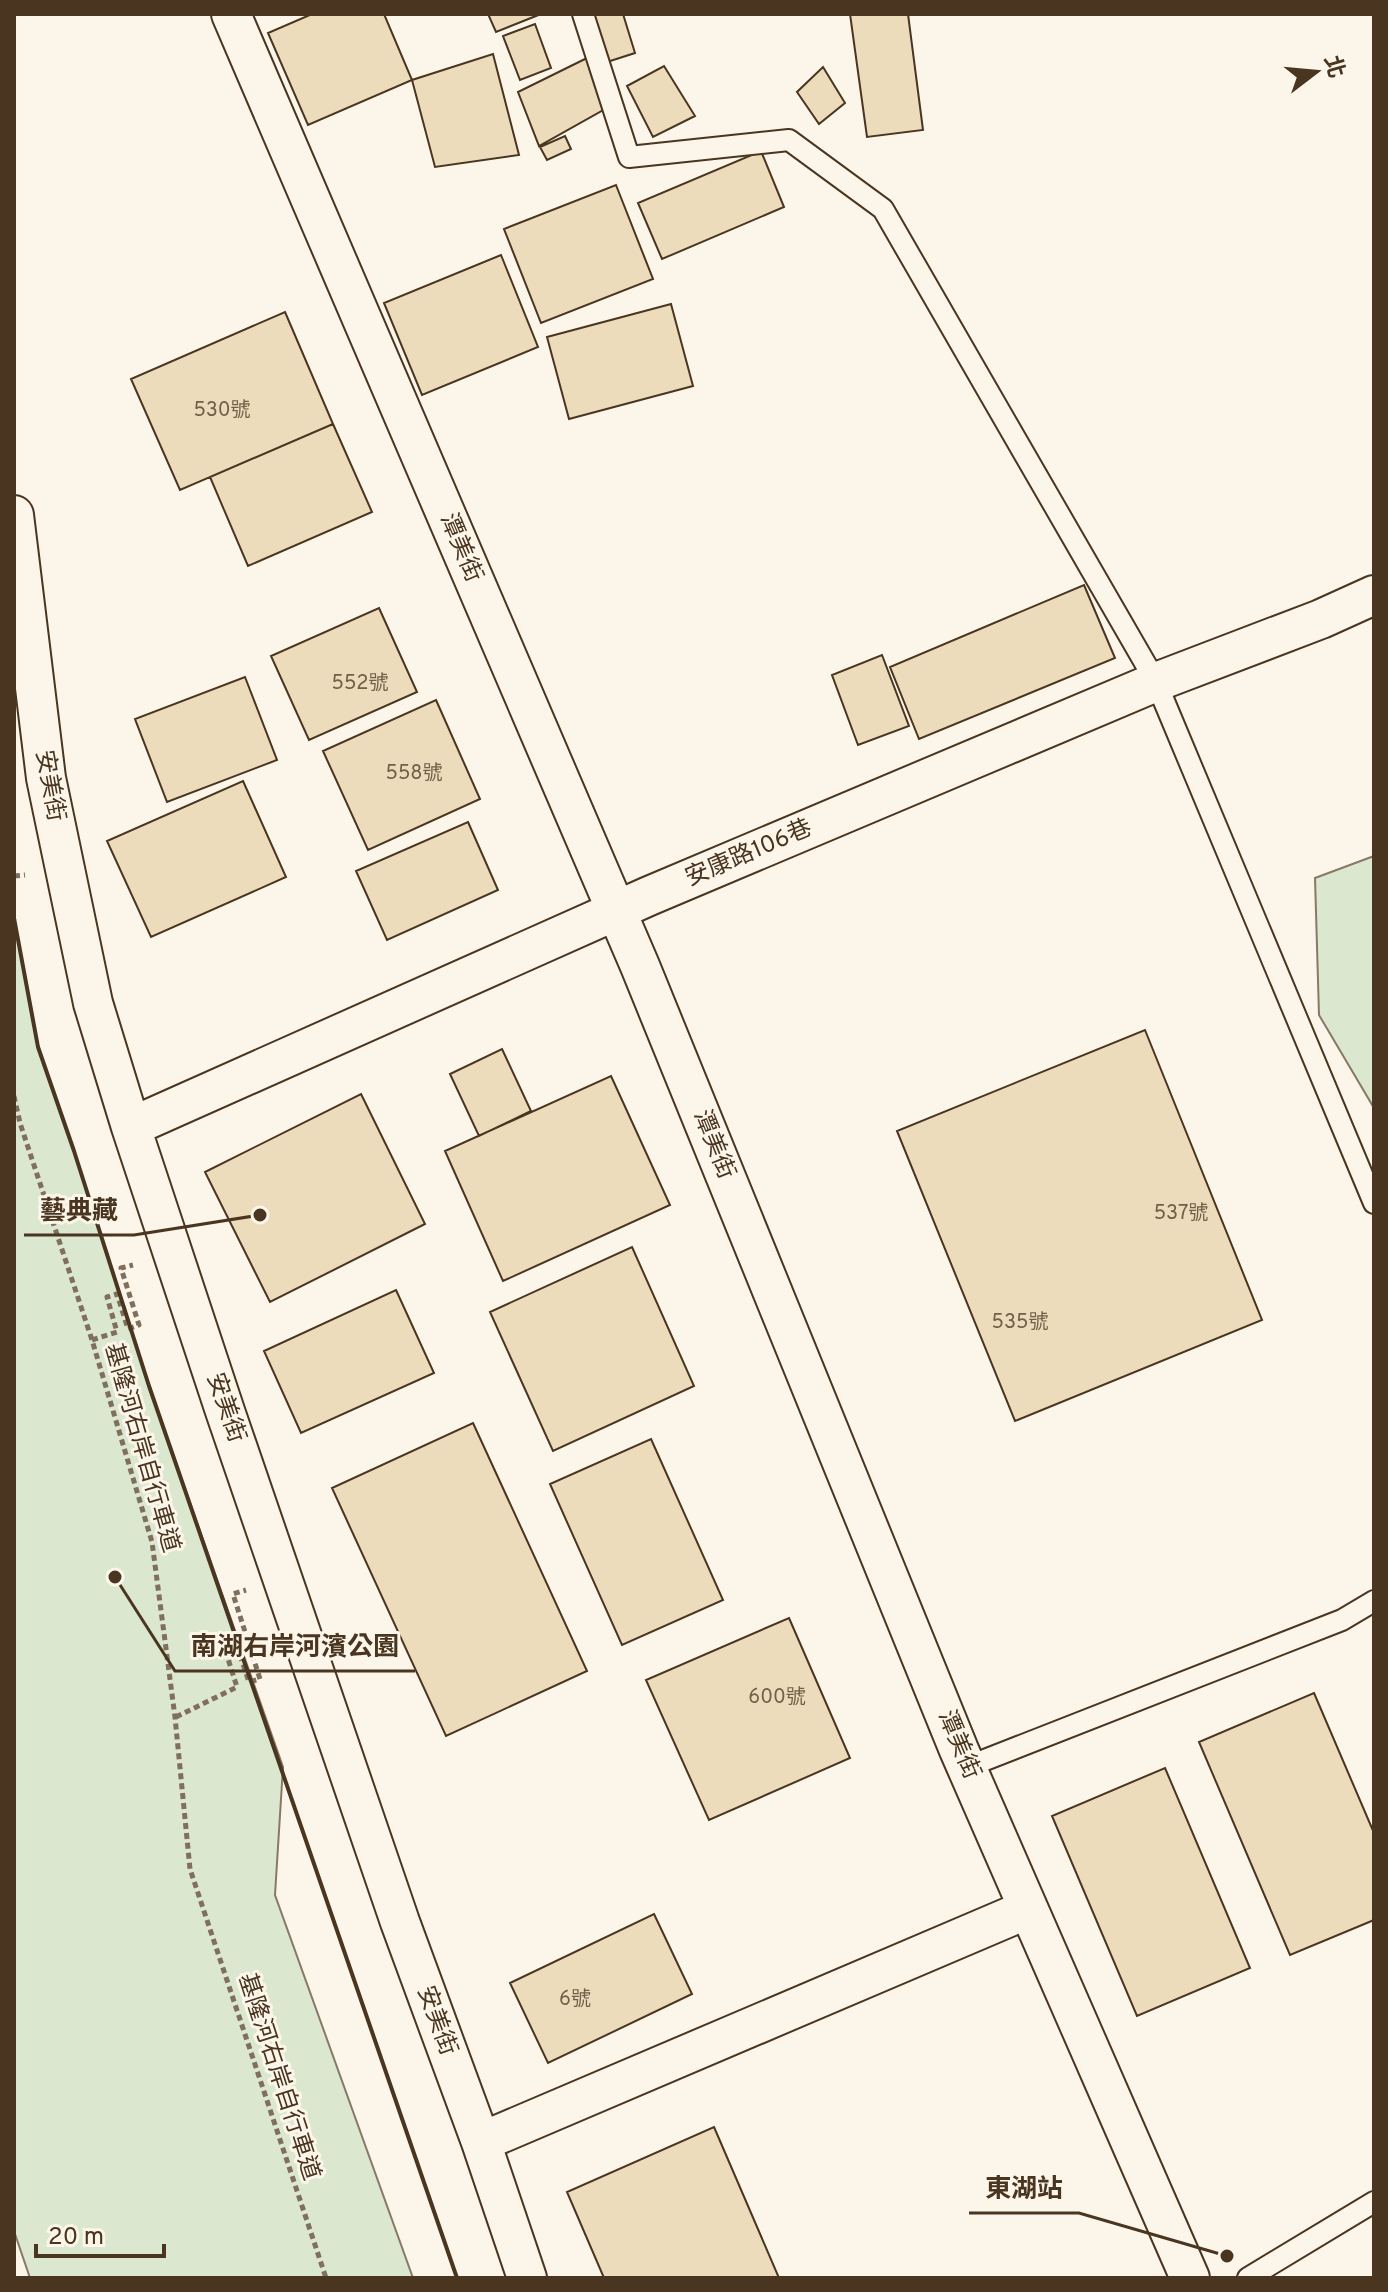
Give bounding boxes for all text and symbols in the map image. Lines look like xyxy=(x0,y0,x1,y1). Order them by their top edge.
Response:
north arrow xyxy=(1276,32,1356,112)
text: 北 xyxy=(1317,53,1349,81)
house number: 530號 xyxy=(193,398,251,424)
street label: 潭美街 xyxy=(432,509,488,587)
house number: 552號 xyxy=(332,671,388,697)
street label: 安美街 xyxy=(28,748,70,824)
house number: 558號 xyxy=(385,761,443,787)
street label: 安康路106巷 xyxy=(681,814,817,894)
street label: 潭美街 xyxy=(686,1106,740,1184)
callout: 藝典藏 xyxy=(24,1185,134,1235)
text: 藝典藏 xyxy=(40,1196,118,1229)
house number: 537號 xyxy=(1154,1201,1208,1227)
house number: 535號 xyxy=(992,1310,1048,1336)
street label: 基隆河右岸自行車道 xyxy=(97,1340,185,1556)
street label: 安美街 xyxy=(199,1369,251,1447)
callout: 南湖右岸河濱公園 xyxy=(175,1621,415,1671)
text: 南湖右岸河濱公園 xyxy=(191,1632,399,1665)
house number: 600號 xyxy=(748,1685,806,1711)
street label: 潭美街 xyxy=(930,1706,986,1784)
street label: 基隆河右岸自行車道 xyxy=(230,1970,326,2184)
street label: 安美街 xyxy=(410,1982,462,2060)
house number: 6號 xyxy=(559,1987,591,2013)
callout: 東湖站 xyxy=(969,2163,1079,2213)
text: 東湖站 xyxy=(985,2174,1063,2207)
scale bar xyxy=(36,2208,164,2258)
text: 20 m xyxy=(48,2223,104,2253)

